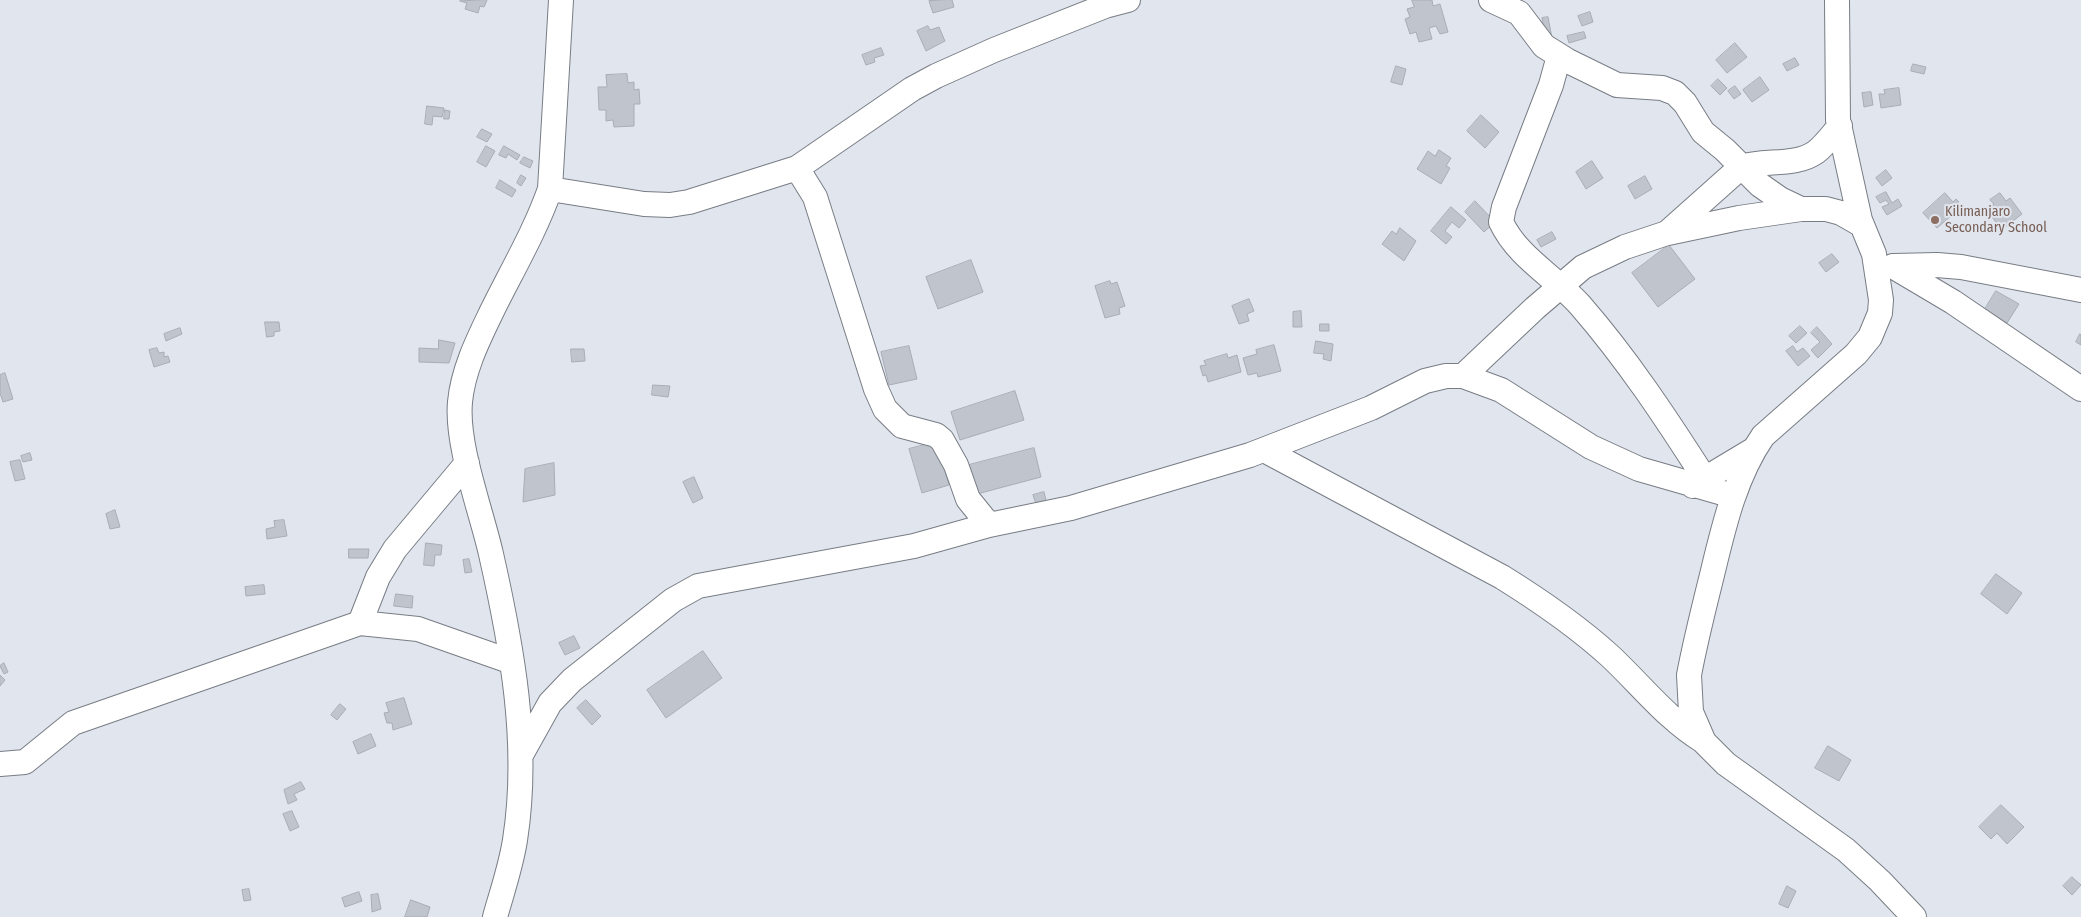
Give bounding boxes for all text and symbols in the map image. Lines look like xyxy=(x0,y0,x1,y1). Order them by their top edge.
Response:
place label: Kilimanjaro Secondary School xyxy=(1945,204,2047,236)
marker: Kilimanjaro Secondary School xyxy=(1929,214,1941,226)

